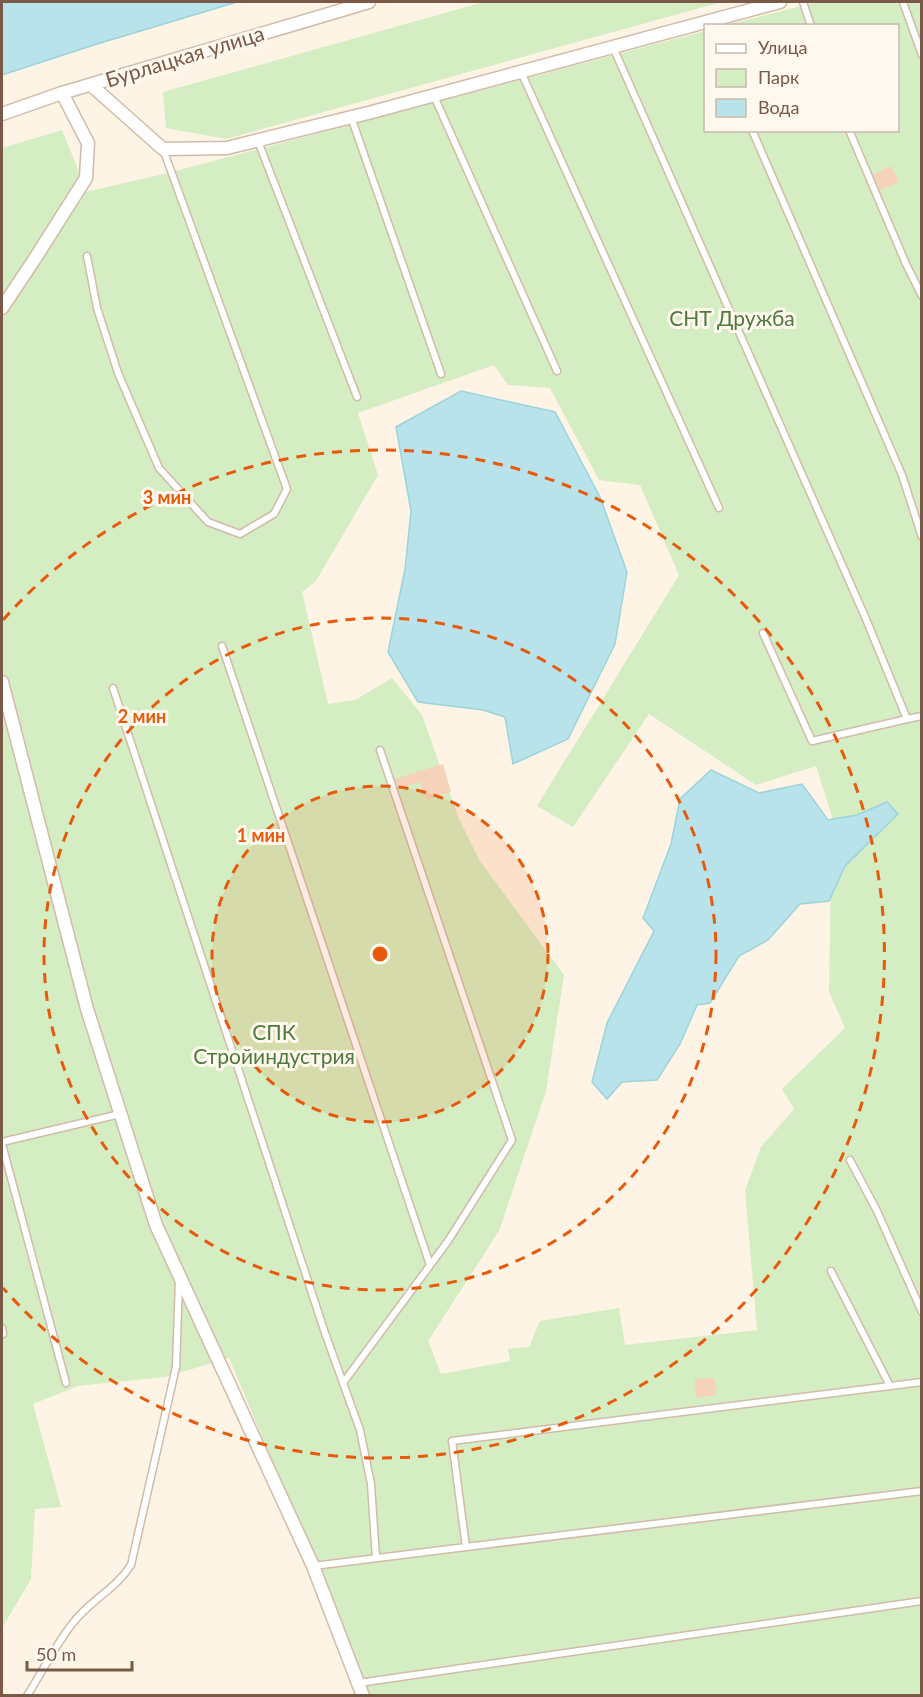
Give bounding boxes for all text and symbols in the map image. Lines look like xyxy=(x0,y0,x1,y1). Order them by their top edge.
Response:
street label: Бурлацкая улица xyxy=(102,20,267,92)
legend xyxy=(704,24,899,132)
text: Улица xyxy=(758,36,808,58)
text: Парк xyxy=(758,66,800,88)
text: Вода xyxy=(758,96,799,118)
park label: СНТ Дружба xyxy=(669,305,795,330)
text: 3 мин xyxy=(143,486,191,508)
text: 2 мин xyxy=(118,705,166,727)
text: 1 мин xyxy=(237,824,285,846)
centre of rings xyxy=(370,944,390,964)
park label: СПК Стройиндустрия xyxy=(193,1019,355,1068)
scale bar xyxy=(27,1634,132,1672)
text: 50 m xyxy=(36,1643,76,1665)

